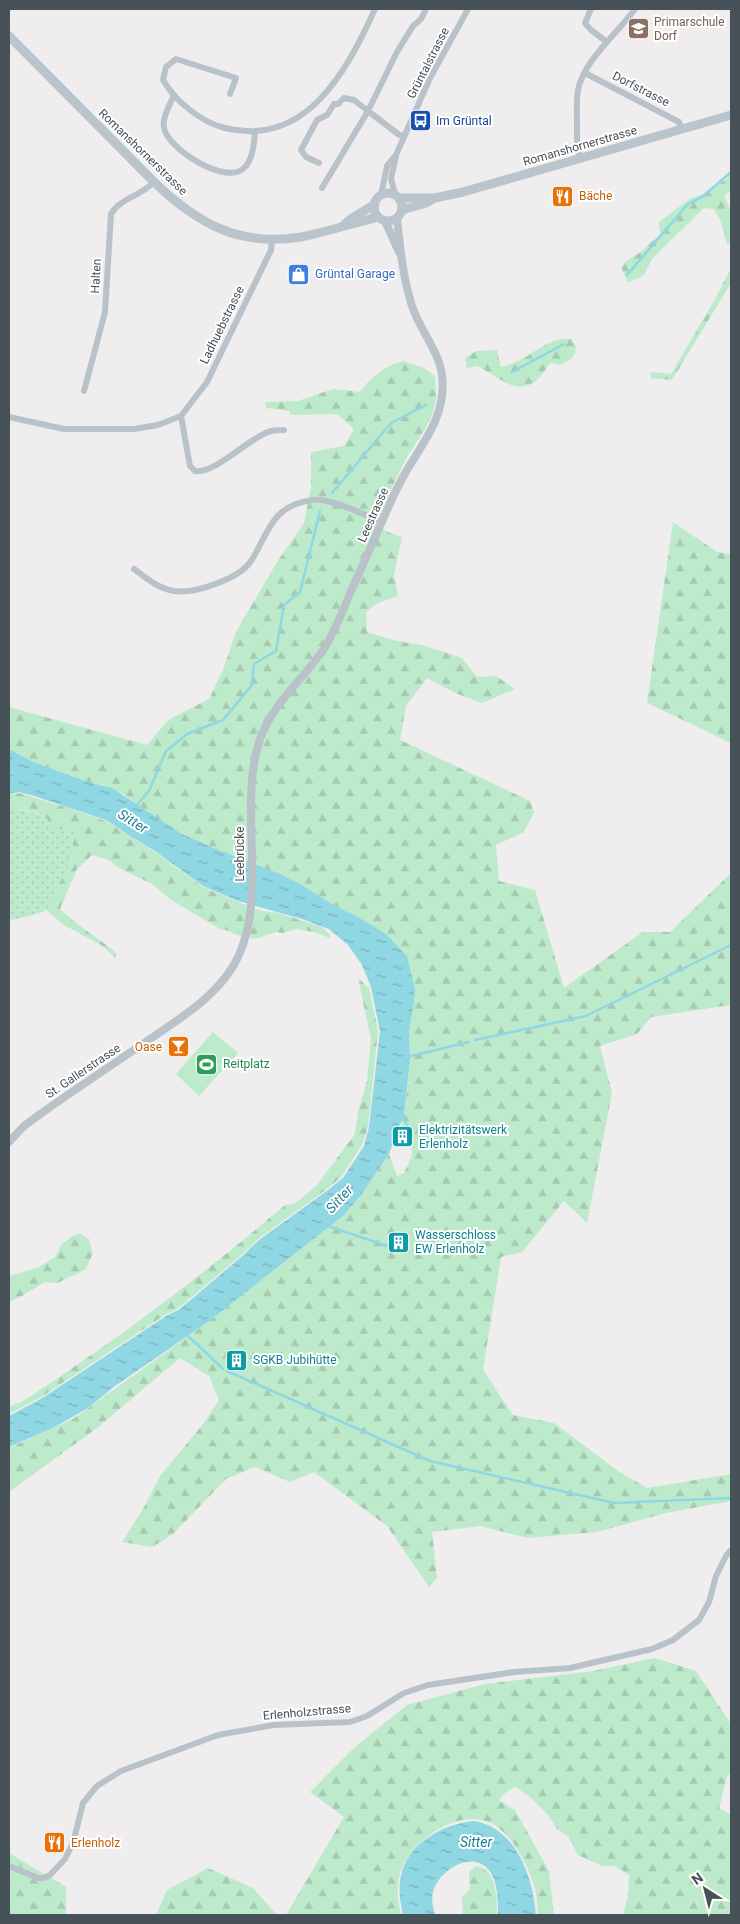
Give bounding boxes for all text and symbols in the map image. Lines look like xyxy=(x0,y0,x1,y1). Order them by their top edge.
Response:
place label: Primarschule Dorf xyxy=(654,15,725,43)
school or university icon: Primarschule Dorf xyxy=(626,17,650,41)
street label: Grüntalstrasse xyxy=(404,25,452,101)
street label: Dorfstrasse xyxy=(610,69,672,109)
street label: Romanshornerstrasse xyxy=(96,106,190,198)
bus stop icon: Im Grüntal xyxy=(408,109,432,133)
place label: Im Grüntal xyxy=(436,114,492,128)
street label: Romanshornerstrasse xyxy=(521,123,639,169)
restaurant icon: Bäche xyxy=(551,184,575,208)
place label: Bäche xyxy=(579,189,612,203)
street label: Halten xyxy=(88,258,104,294)
shop icon: Grüntal Garage xyxy=(287,262,311,286)
place label: Grüntal Garage xyxy=(315,267,395,281)
street label: Ladhuebstrasse xyxy=(197,284,247,366)
street label: Leestrasse xyxy=(355,485,391,545)
water label: Sitter xyxy=(115,806,151,836)
street label: Leebrücke xyxy=(233,826,247,882)
bar icon: Oase xyxy=(166,1035,190,1059)
place label: Oase xyxy=(135,1040,162,1054)
street label: St. Gallerstrasse xyxy=(43,1041,123,1101)
sports icon: Reitplatz xyxy=(195,1052,219,1076)
place label: Reitplatz xyxy=(223,1057,270,1071)
place label: Elektrizitätswerk Erlenholz xyxy=(419,1123,508,1151)
building icon: Elektrizitätswerk Erlenholz xyxy=(391,1125,415,1149)
water label: Sitter xyxy=(322,1182,356,1216)
place label: Wasserschloss EW Erlenholz xyxy=(415,1228,496,1256)
building icon: Wasserschloss EW Erlenholz xyxy=(387,1230,411,1254)
building icon: SGKB Jubihütte xyxy=(225,1348,249,1372)
place label: SGKB Jubihütte xyxy=(253,1353,337,1367)
street label: Erlenholzstrasse xyxy=(262,1701,352,1723)
restaurant icon: Erlenholz xyxy=(43,1831,67,1855)
water label: Sitter xyxy=(460,1834,492,1850)
place label: Erlenholz xyxy=(71,1836,120,1850)
north arrow xyxy=(680,1864,730,1914)
text: N xyxy=(689,1869,706,1888)

